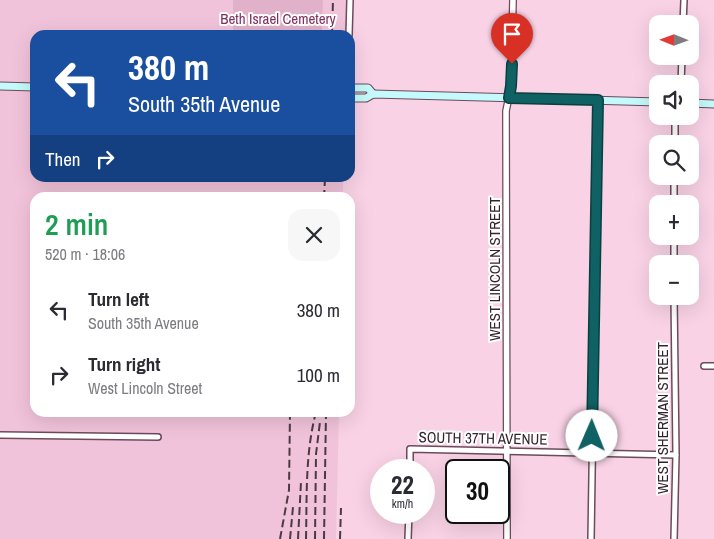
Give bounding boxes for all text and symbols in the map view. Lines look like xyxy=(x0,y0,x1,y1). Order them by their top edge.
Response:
park label: Beth Israel Cemetery xyxy=(220,8,337,29)
pin xyxy=(491,13,533,64)
north arrow xyxy=(649,15,699,65)
map controls xyxy=(649,15,699,305)
icon: arrive xyxy=(498,20,526,48)
text: 380 m xyxy=(128,44,209,91)
icon: left xyxy=(45,50,110,115)
button: sound xyxy=(649,75,699,125)
text: South 35th Avenue xyxy=(128,89,280,119)
button: search xyxy=(649,135,699,185)
icon: right xyxy=(91,145,119,173)
text: Then xyxy=(45,146,81,172)
button: + xyxy=(649,195,699,245)
street label: WEST LINCOLN STREET xyxy=(484,197,505,341)
text: 2 min xyxy=(45,204,108,244)
button: close xyxy=(288,209,340,261)
text: 520 m · 18:06 xyxy=(45,243,125,265)
button: − xyxy=(649,255,699,305)
text: Turn left xyxy=(88,286,149,312)
icon: left xyxy=(45,296,73,324)
text: 380 m xyxy=(297,297,340,323)
text: South 35th Avenue xyxy=(88,312,199,334)
street label: WEST SHERMAN STREET xyxy=(652,341,673,494)
text: Turn right xyxy=(88,351,160,377)
icon: right xyxy=(45,361,73,389)
text: 100 m xyxy=(297,362,340,388)
text: West Lincoln Street xyxy=(88,377,202,399)
position arrow xyxy=(565,409,617,461)
street label: SOUTH 37TH AVENUE xyxy=(418,426,548,450)
speed limit sign: 30 xyxy=(445,459,510,524)
text: 22 xyxy=(391,468,414,502)
text: km/h xyxy=(392,496,413,512)

